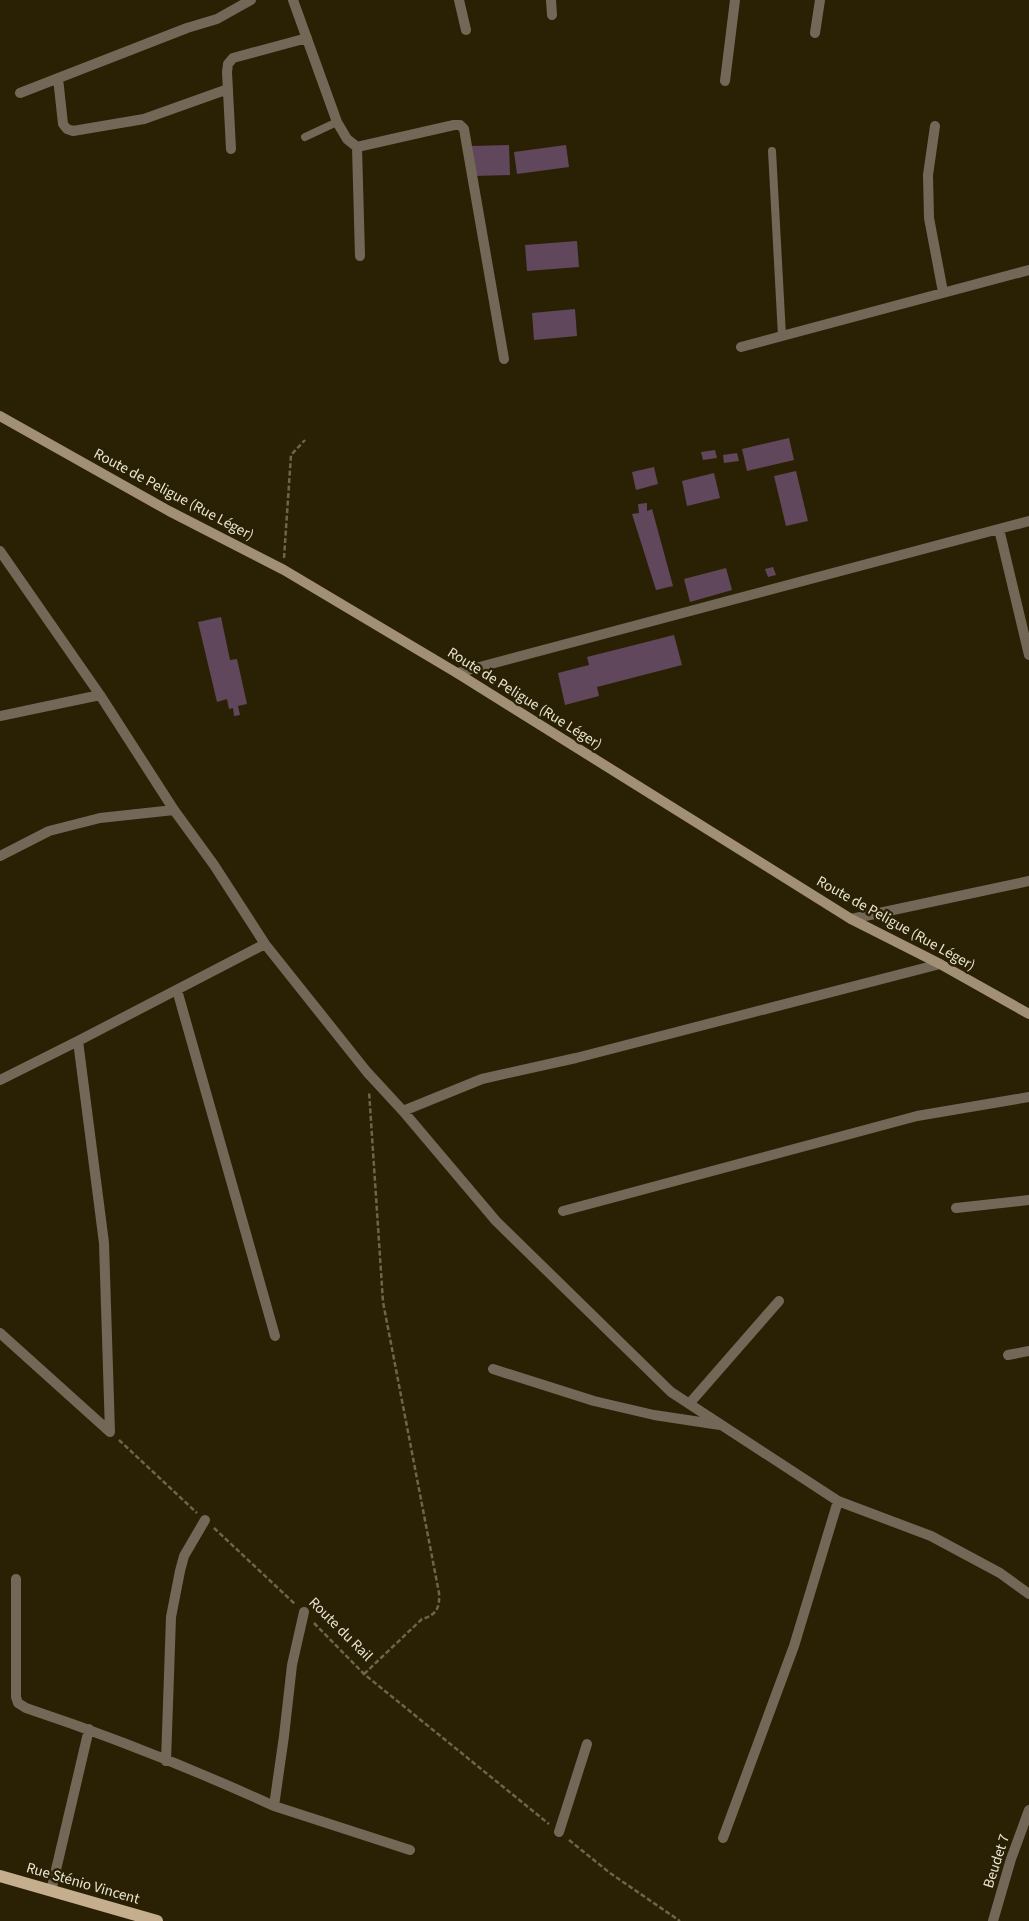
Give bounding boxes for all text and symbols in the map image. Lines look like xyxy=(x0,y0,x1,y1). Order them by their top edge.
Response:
street label: Route de Peligue (Rue Léger) xyxy=(90,443,258,546)
street label: Route de Peligue (Rue Léger) xyxy=(443,642,606,755)
street label: Route de Peligue (Rue Léger) xyxy=(813,871,979,976)
street label: Route du Rail xyxy=(304,1593,378,1666)
street label: Beudet 7 xyxy=(978,1831,1015,1891)
street label: Rue Sténio Vincent xyxy=(24,1857,142,1910)

